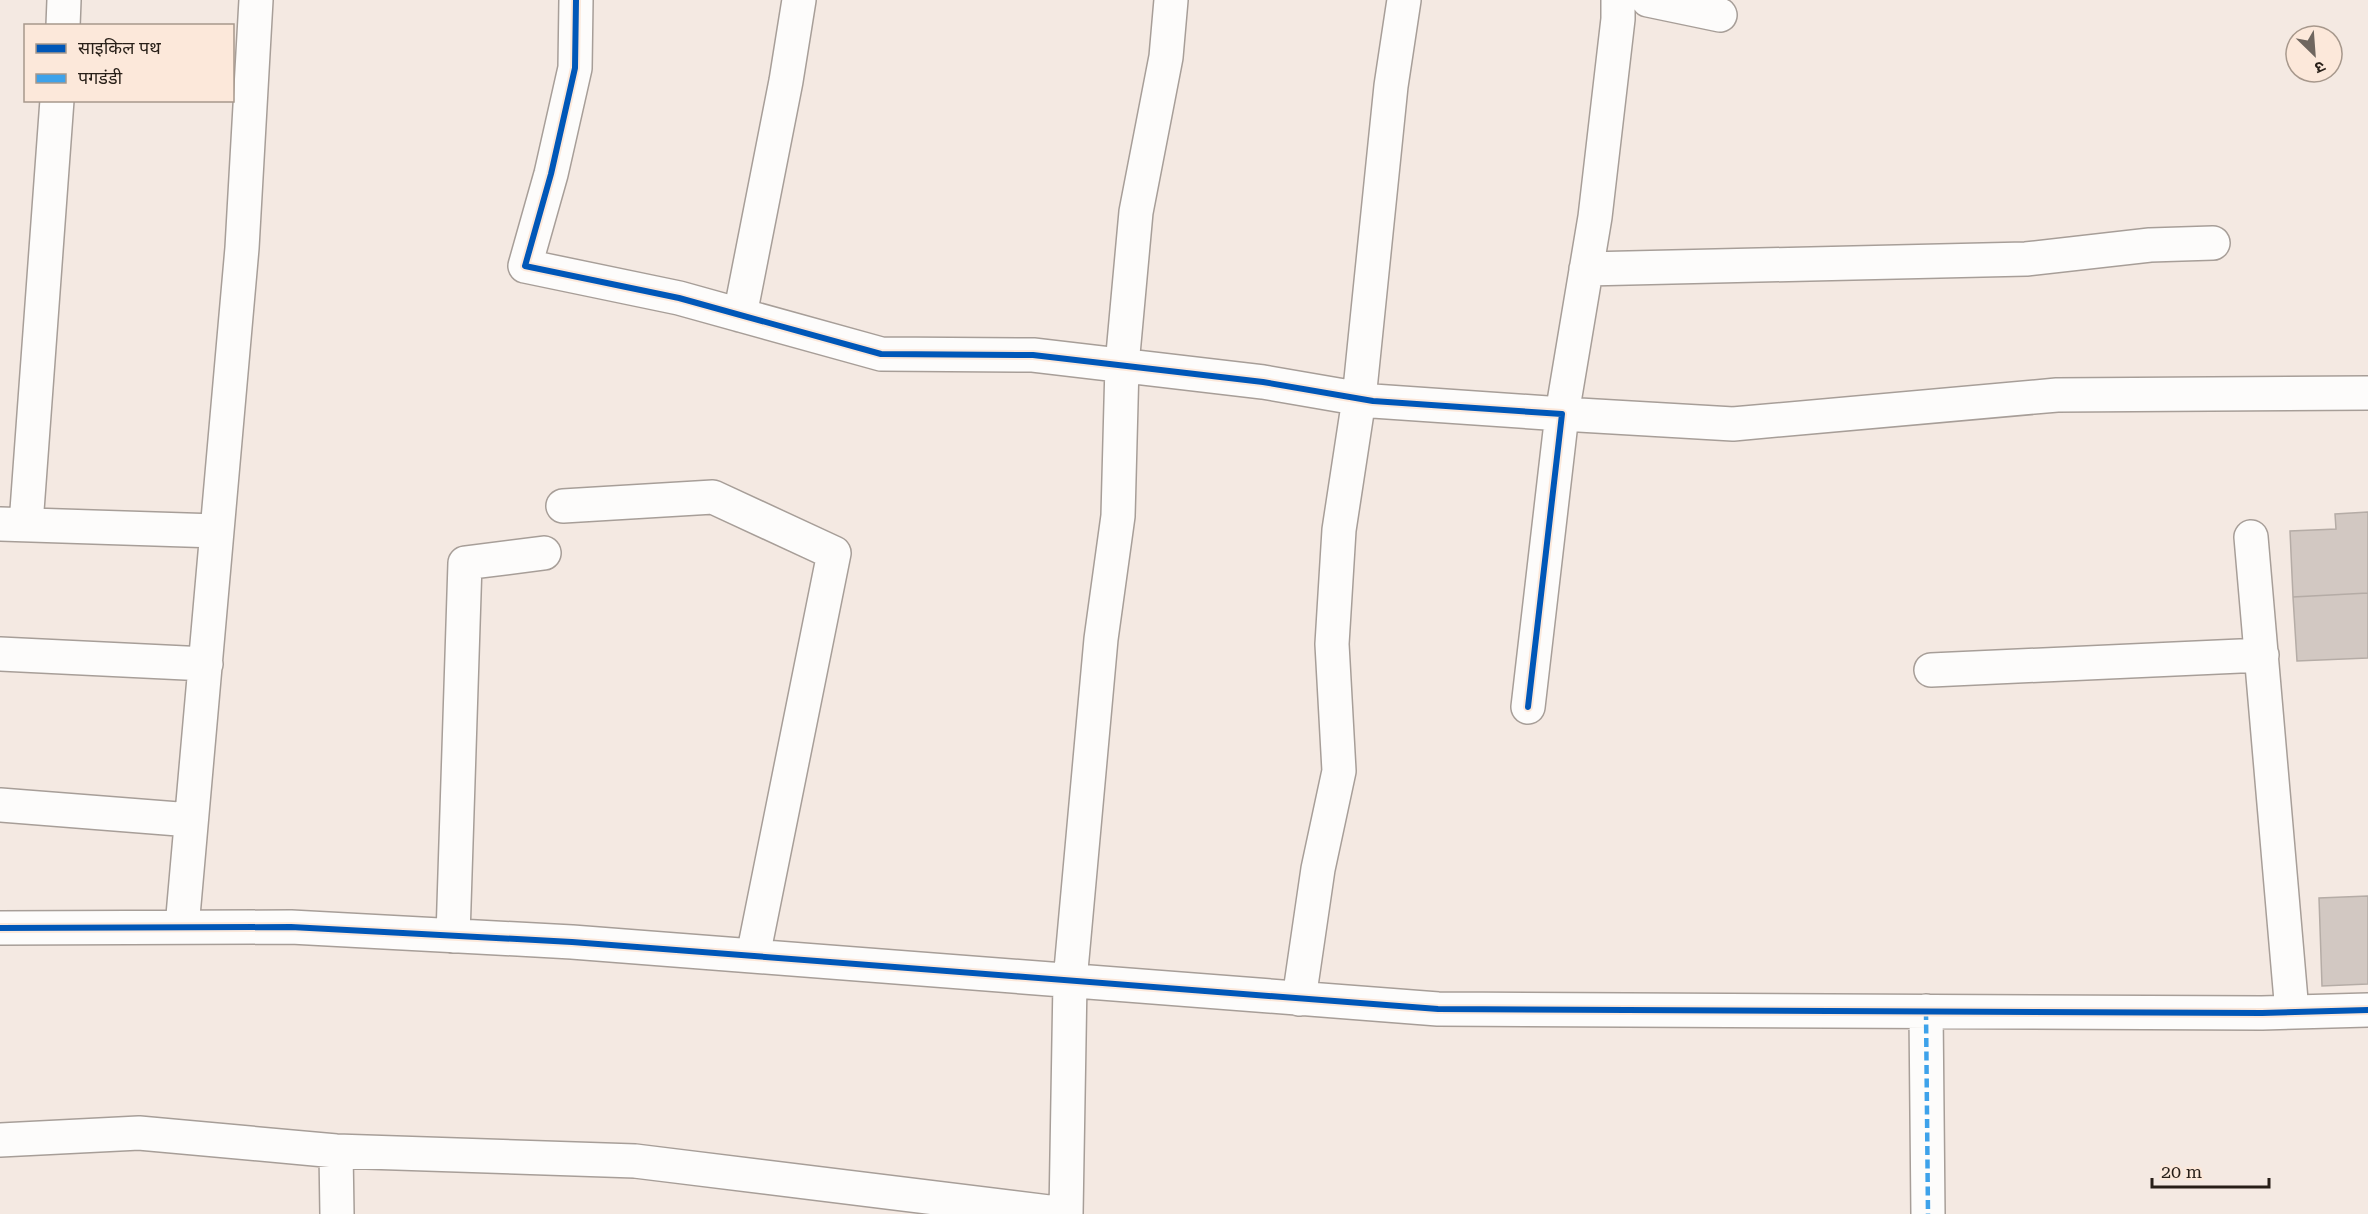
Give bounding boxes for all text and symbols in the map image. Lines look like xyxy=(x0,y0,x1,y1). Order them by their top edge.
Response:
legend xyxy=(24,24,234,102)
north arrow xyxy=(2284,24,2344,84)
text: साइकिल पथ xyxy=(78,37,161,58)
text: उ xyxy=(2311,57,2328,78)
text: पगडंडी xyxy=(78,67,123,88)
scale bar xyxy=(2152,1151,2269,1189)
text: 20 m xyxy=(2161,1161,2202,1182)

